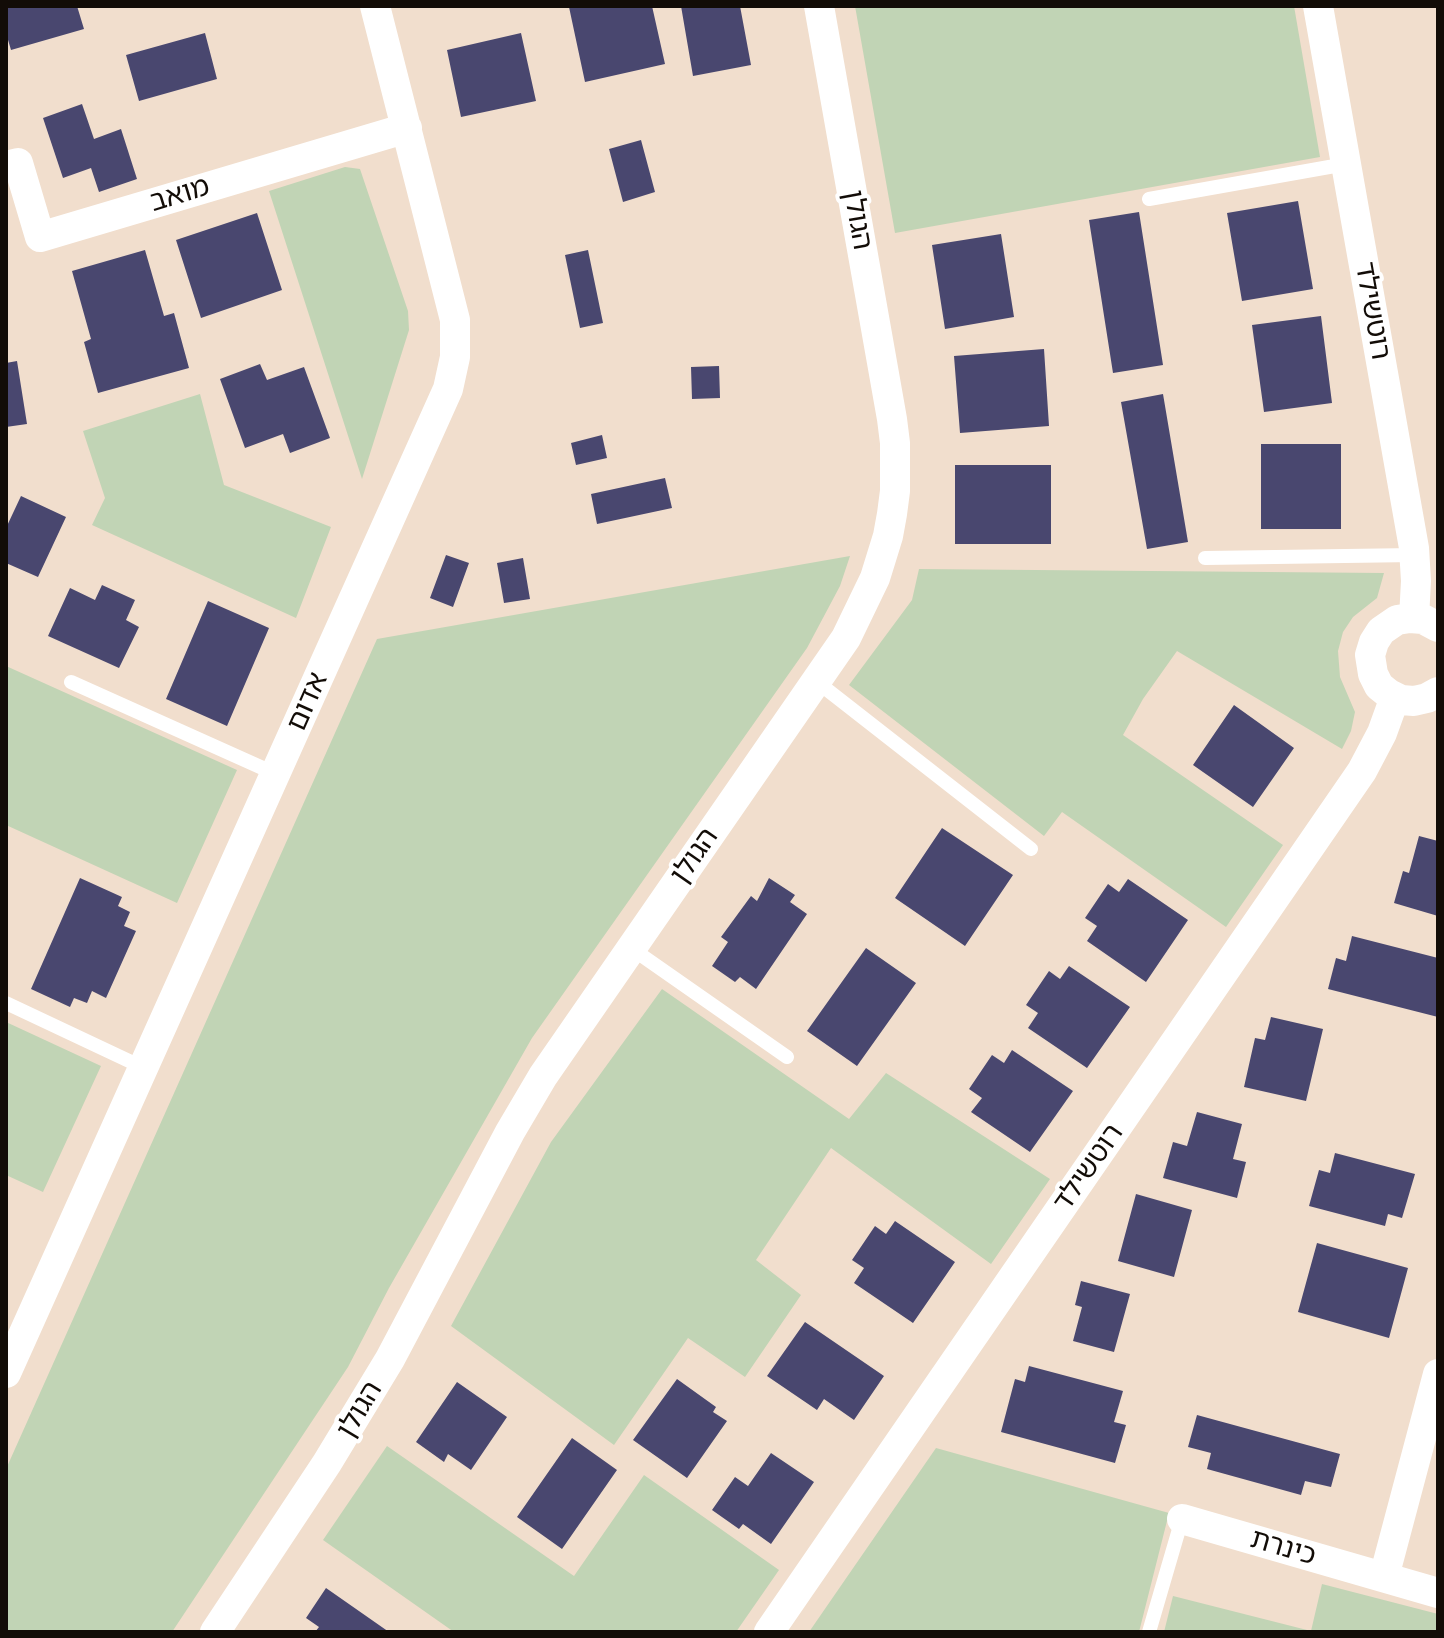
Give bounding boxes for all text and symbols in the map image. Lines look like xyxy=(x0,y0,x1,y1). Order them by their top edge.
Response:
street label: מואב xyxy=(146,170,214,220)
street label: הגולן xyxy=(835,187,879,253)
street label: רוטשילד xyxy=(1347,259,1397,363)
street label: אדום xyxy=(280,668,336,736)
street label: הגולן xyxy=(664,822,726,890)
street label: רוטשילד xyxy=(1047,1118,1131,1218)
street label: הגולן xyxy=(330,1376,390,1444)
street label: כינרת xyxy=(1246,1523,1320,1573)

